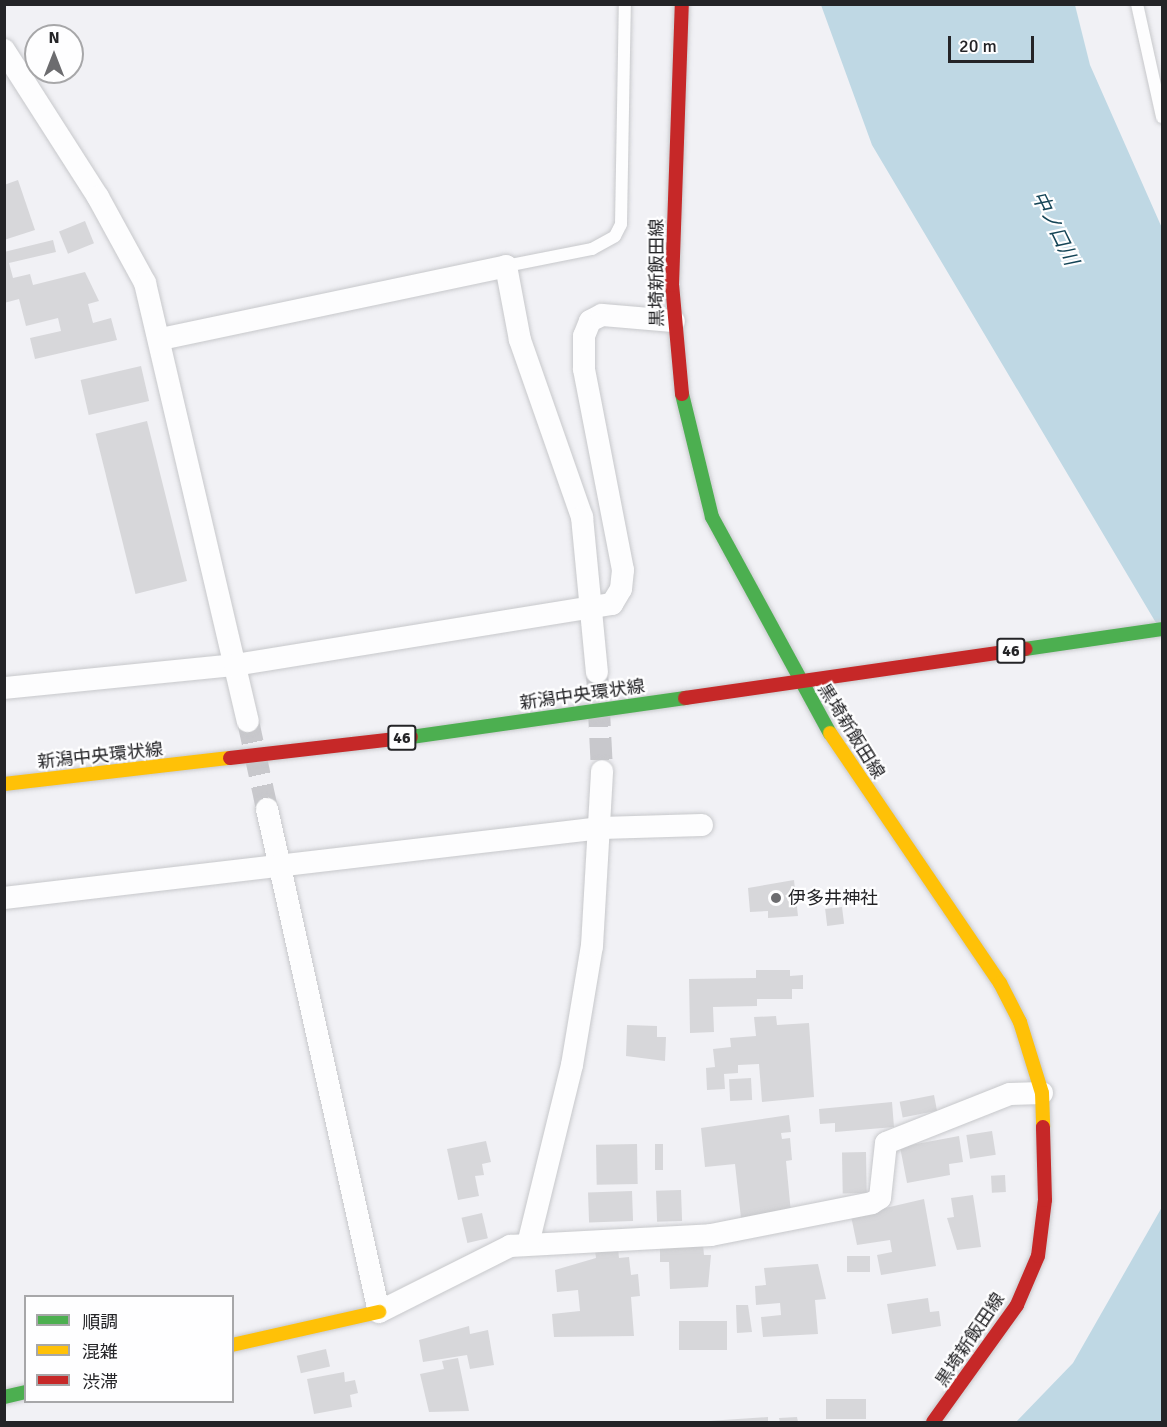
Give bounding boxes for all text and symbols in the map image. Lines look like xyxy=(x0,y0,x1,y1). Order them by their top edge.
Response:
north arrow xyxy=(24,24,84,84)
scale bar xyxy=(951,24,1036,62)
text: N xyxy=(48,28,60,48)
text: 20 m xyxy=(959,35,997,57)
water label: 中ノ口川 xyxy=(1027,187,1083,269)
street label: 黒埼新飯田線 xyxy=(646,219,668,327)
road number: 46 xyxy=(996,638,1026,664)
street label: 新潟中央環状線 xyxy=(518,676,646,714)
street label: 黒埼新飯田線 xyxy=(813,679,889,783)
road number: 46 xyxy=(387,725,417,751)
street label: 新潟中央環状線 xyxy=(36,739,164,773)
place label: 伊多井神社 xyxy=(788,887,878,909)
marker: 伊多井神社 xyxy=(769,891,783,905)
street label: 黒埼新飯田線 xyxy=(931,1289,1009,1391)
legend xyxy=(24,1295,234,1403)
text: 順調 xyxy=(82,1311,118,1333)
text: 混雑 xyxy=(82,1341,118,1363)
text: 渋滞 xyxy=(82,1371,118,1393)

